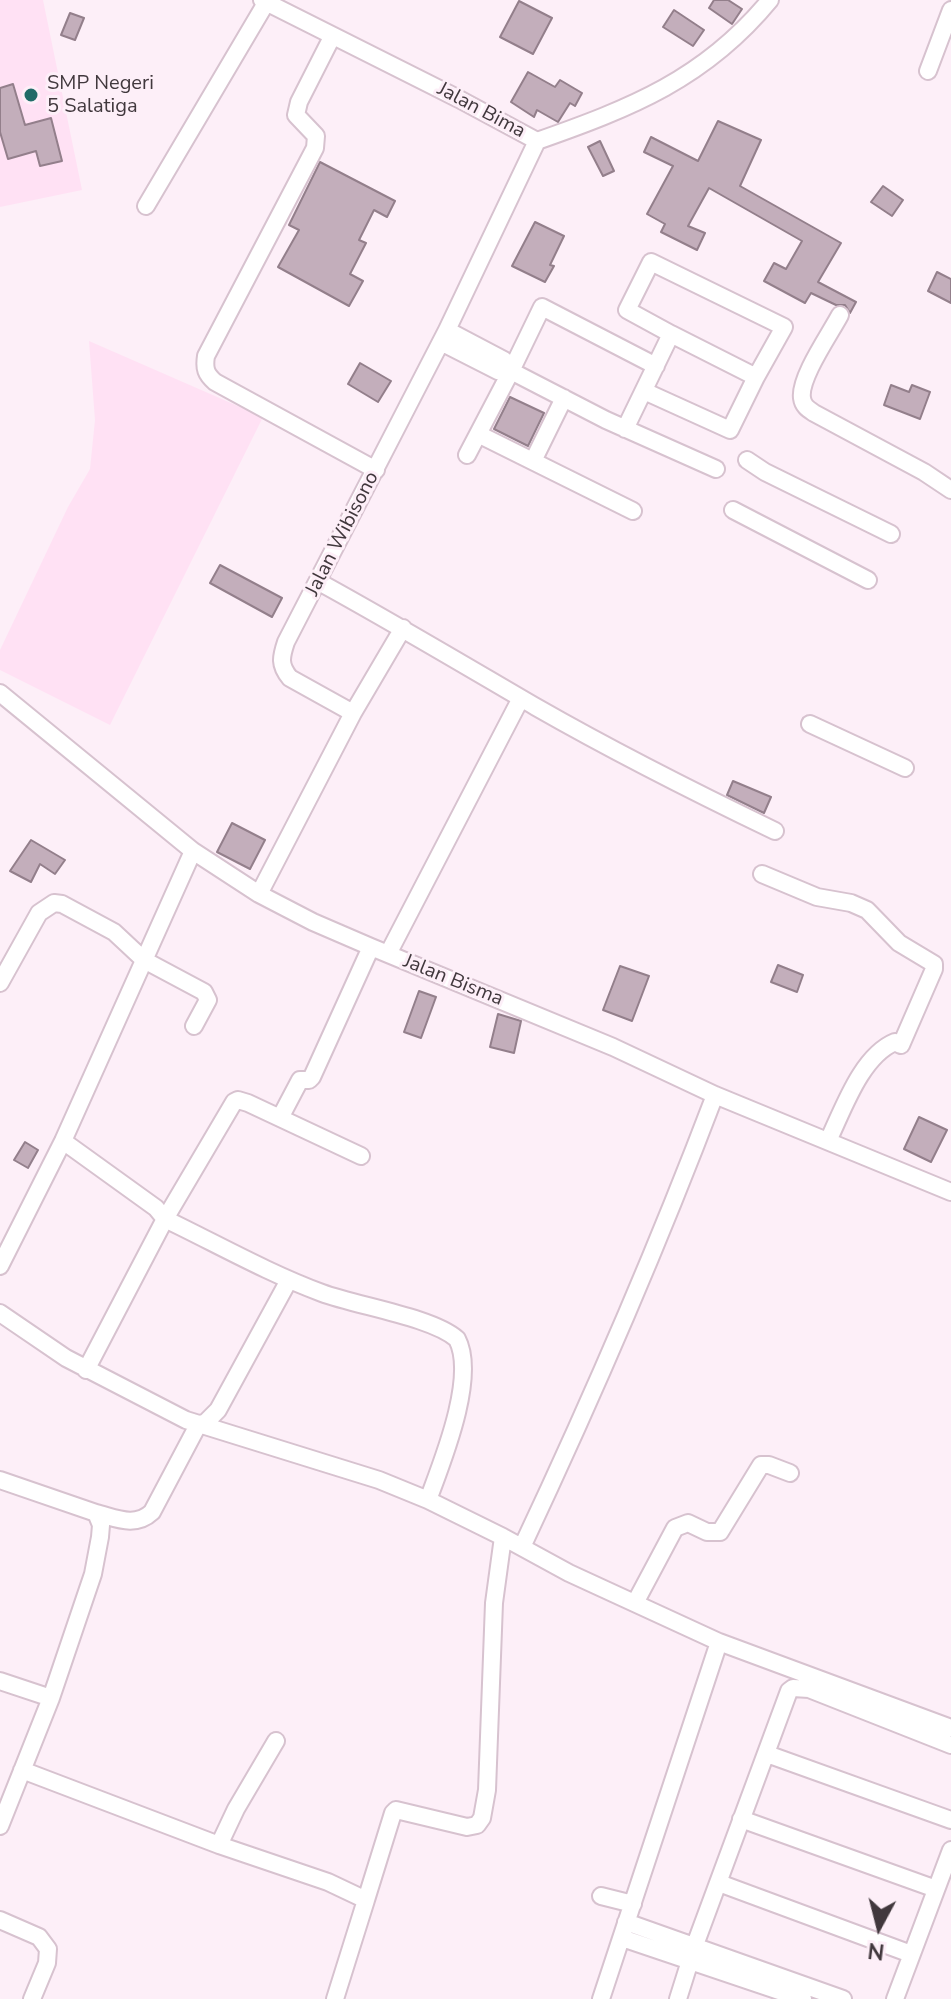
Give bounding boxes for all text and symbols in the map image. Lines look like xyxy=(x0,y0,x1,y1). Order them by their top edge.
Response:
place label: SMP Negeri 5 Salatiga xyxy=(47,72,154,119)
street label: Jalan Bima xyxy=(433,78,529,144)
marker: SMP Negeri 5 Salatiga xyxy=(22,86,40,104)
street label: Jalan Wibisono xyxy=(301,468,385,600)
street label: Jalan Bisma xyxy=(400,950,506,1012)
north arrow xyxy=(839,1887,919,1967)
text: N xyxy=(866,1935,886,1967)

